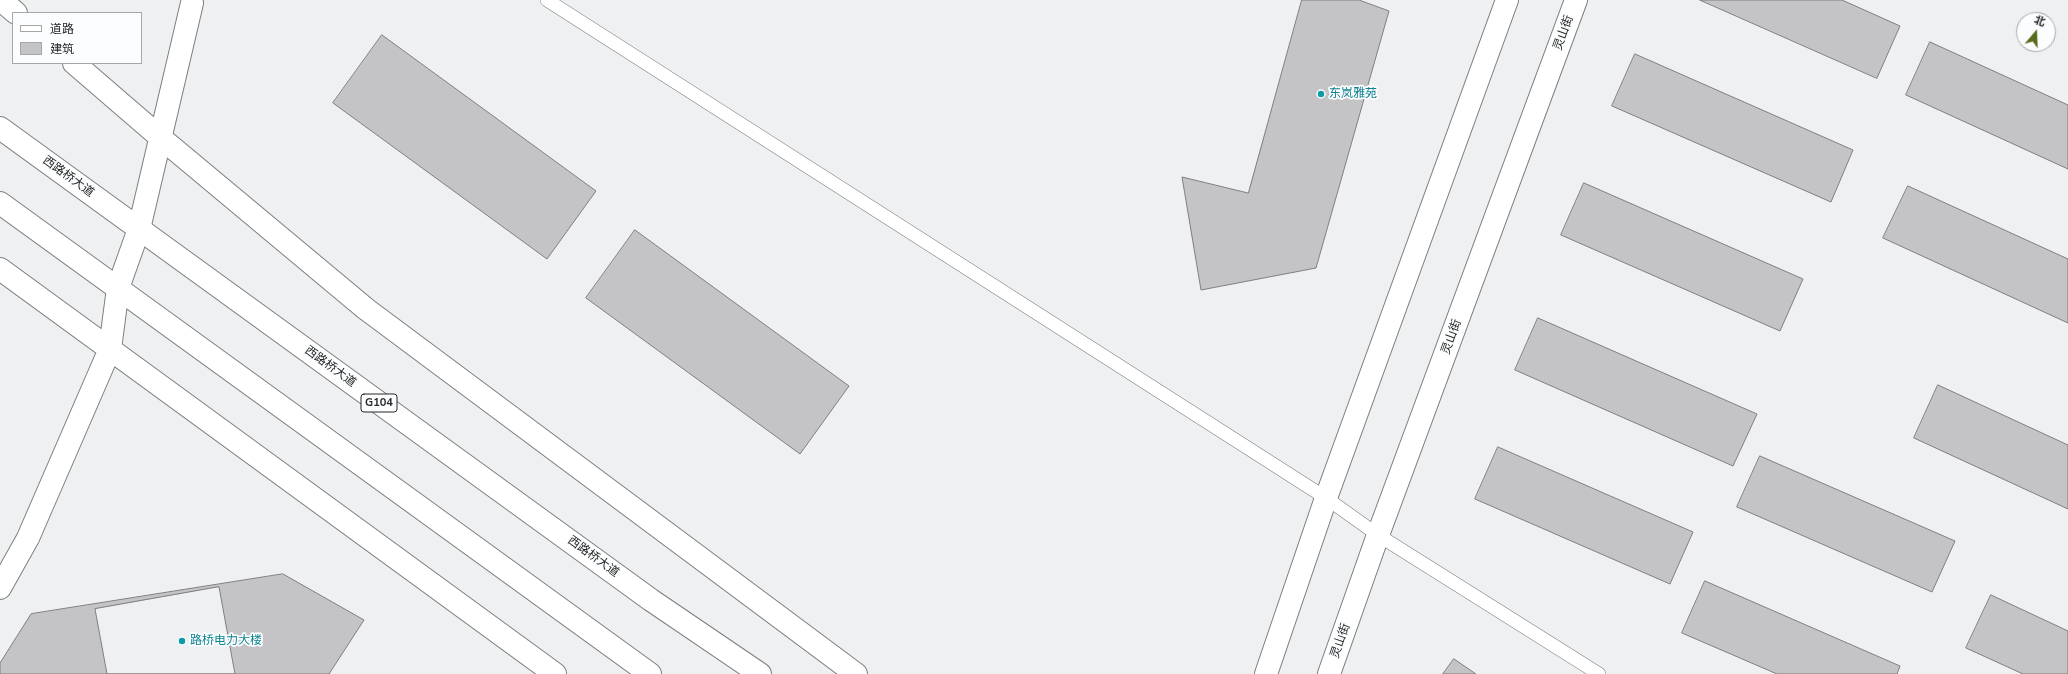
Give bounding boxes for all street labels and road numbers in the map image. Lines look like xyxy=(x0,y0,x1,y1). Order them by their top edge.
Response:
street label: 灵山街 xyxy=(1551,14,1577,52)
street label: 西路桥大道 xyxy=(39,154,97,200)
street label: 灵山街 xyxy=(1439,318,1465,356)
street label: 西路桥大道 xyxy=(301,344,359,390)
road number: G104 xyxy=(361,394,397,412)
street label: 西路桥大道 xyxy=(564,534,622,580)
street label: 灵山街 xyxy=(1328,622,1354,660)

